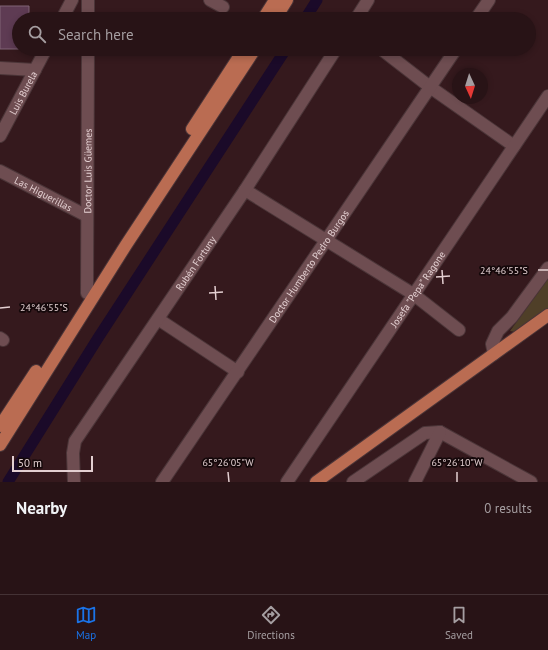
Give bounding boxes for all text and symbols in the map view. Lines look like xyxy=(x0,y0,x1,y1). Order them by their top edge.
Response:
search box xyxy=(12,12,536,56)
icon: search xyxy=(26,23,48,45)
text: Search here xyxy=(58,25,134,44)
north arrow xyxy=(452,68,488,104)
street label: Luis Burela xyxy=(6,69,40,117)
street label: Doctor Luis Güemes xyxy=(81,128,94,214)
street label: Las Higuerillas xyxy=(12,173,75,214)
street label: Doctor Humberto Pedro Burgos xyxy=(266,207,352,325)
street label: Rubén Fortuny xyxy=(172,233,219,293)
street label: Josefa "Pepa" Ragone xyxy=(387,248,448,330)
text: 24°46'55"S xyxy=(480,264,528,277)
text: 24°46'55"S xyxy=(20,301,68,314)
scale bar xyxy=(12,454,93,473)
text: 50 m xyxy=(18,456,42,470)
text: 65°26'05"W xyxy=(202,456,254,469)
text: 65°26'10"W xyxy=(431,456,483,469)
text: Nearby xyxy=(16,497,67,519)
text: 0 results xyxy=(484,500,532,517)
tab: Map xyxy=(75,604,97,642)
tab: Directions xyxy=(247,604,295,642)
tab: Saved xyxy=(445,604,473,642)

